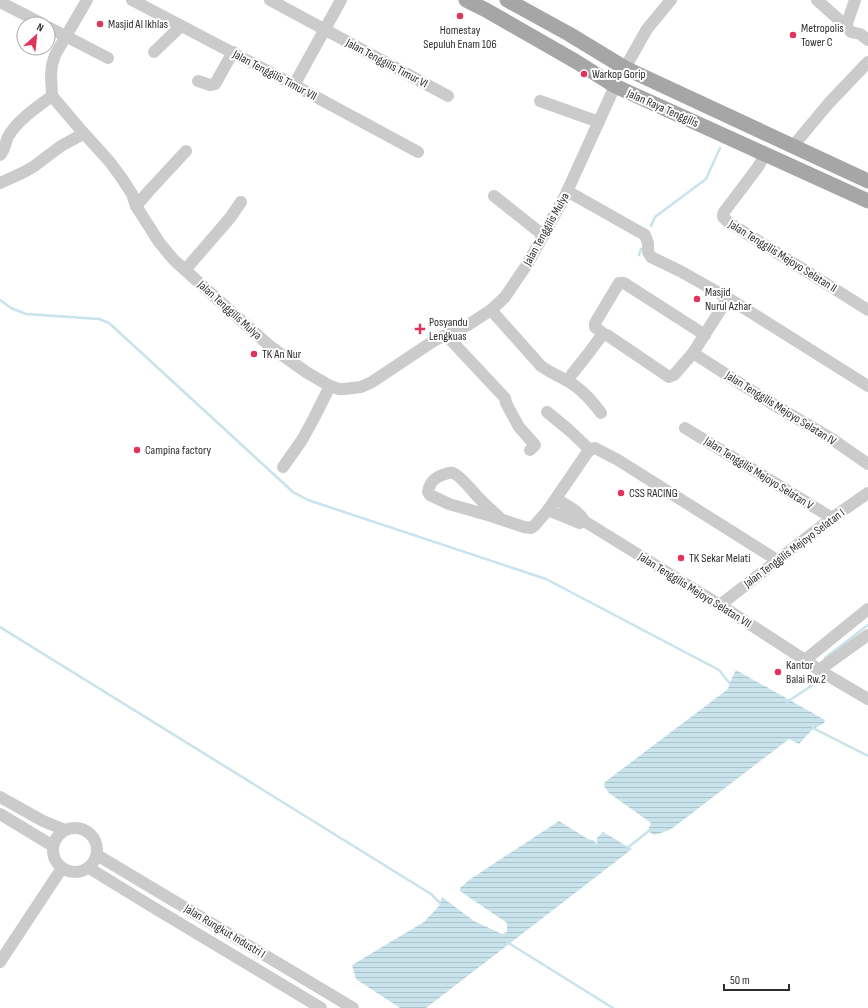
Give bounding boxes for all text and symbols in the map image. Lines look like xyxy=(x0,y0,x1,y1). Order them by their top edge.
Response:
marker: Homestay Sepuluh Enam 106 xyxy=(455,11,465,21)
north arrow xyxy=(16,16,56,56)
place label: Masjid Al Ikhlas xyxy=(108,17,168,32)
marker: Masjid Al Ikhlas xyxy=(95,19,105,29)
text: N xyxy=(35,20,46,35)
place label: Metropolis Tower C xyxy=(801,21,844,50)
place label: Homestay Sepuluh Enam 106 xyxy=(423,23,497,52)
marker: Metropolis Tower C xyxy=(788,30,798,40)
street label: Jalan Tenggilis Timur VI xyxy=(342,35,430,91)
street label: Jalan Tenggilis Timur VII xyxy=(229,46,319,104)
place label: Warkop Gorip xyxy=(592,67,645,82)
marker: Warkop Gorip xyxy=(579,69,589,79)
street label: Jalan Raya Tenggilis xyxy=(624,86,701,131)
street label: Jalan Tenggilis Mulya xyxy=(520,190,573,269)
street label: Jalan Tenggilis Mejoyo Selatan II xyxy=(725,216,840,296)
street label: Jalan Tenggilis Mulya xyxy=(194,277,265,343)
place label: Masjid Nurul Azhar xyxy=(705,285,752,314)
marker: Masjid Nurul Azhar xyxy=(692,294,702,304)
place label: Posyandu Lengkuas xyxy=(429,315,468,344)
marker: Posyandu Lengkuas xyxy=(414,323,426,335)
place label: TK An Nur xyxy=(262,347,302,362)
marker: TK An Nur xyxy=(249,349,259,359)
street label: Jalan Tenggilis Mejoyo Selatan IV xyxy=(722,368,840,449)
street label: Jalan Tenggilis Mejoyo Selatan V xyxy=(701,433,816,513)
place label: Campina factory xyxy=(145,443,212,458)
marker: Campina factory xyxy=(132,445,142,455)
place label: CSS RACING xyxy=(629,486,678,501)
marker: CSS RACING xyxy=(616,488,626,498)
street label: Jalan Tenggilis Mejoyo Selatan I xyxy=(740,505,848,592)
street label: Jalan Tenggilis Mejoyo Selatan VII xyxy=(635,549,754,631)
place label: TK Sekar Melati xyxy=(689,551,750,566)
marker: TK Sekar Melati xyxy=(676,553,686,563)
place label: Kantor Balai Rw.2 xyxy=(786,658,826,687)
marker: Kantor Balai Rw.2 xyxy=(773,667,783,677)
street label: Jalan Rungkut Industri I xyxy=(181,901,268,962)
scale bar xyxy=(724,966,789,992)
text: 50 m xyxy=(730,973,750,988)

